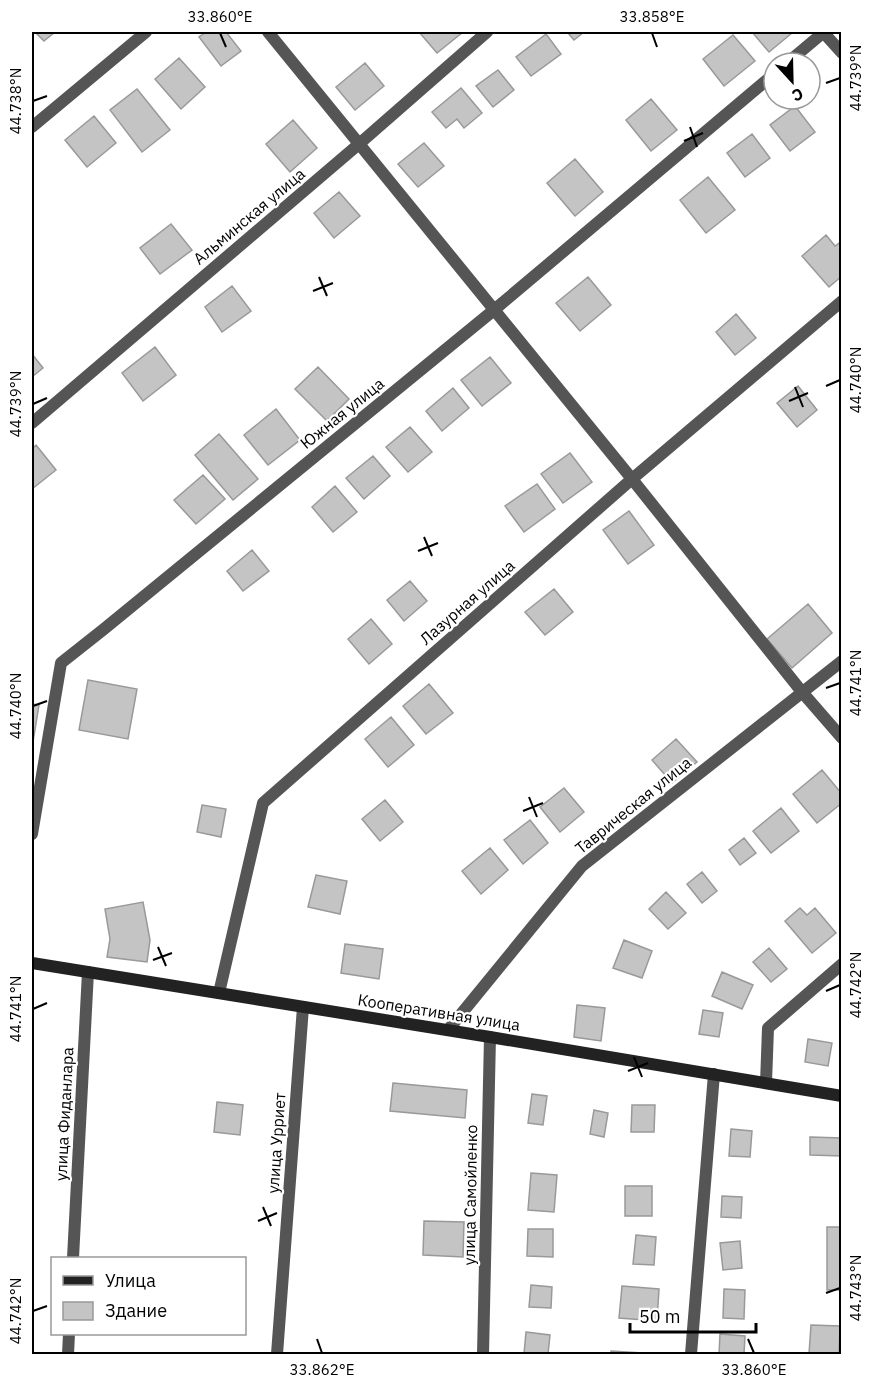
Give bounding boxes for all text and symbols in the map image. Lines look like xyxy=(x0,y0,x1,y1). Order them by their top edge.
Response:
text: 33.860°E xyxy=(188,7,252,26)
text: 33.858°E xyxy=(620,7,684,26)
text: 44.739°N xyxy=(846,45,865,111)
north arrow xyxy=(762,51,822,111)
text: 44.738°N xyxy=(6,68,25,134)
text: С xyxy=(789,84,806,106)
street label: Альминская улица xyxy=(189,163,309,269)
text: 44.740°N xyxy=(846,347,865,413)
text: 44.739°N xyxy=(6,371,25,437)
street label: Южная улица xyxy=(296,373,388,453)
street label: Лазурная улица xyxy=(415,555,519,649)
text: 44.741°N xyxy=(846,650,865,716)
text: 44.740°N xyxy=(6,673,25,739)
street label: Таврическая улица xyxy=(571,752,695,858)
text: 44.742°N xyxy=(846,952,865,1018)
text: 44.741°N xyxy=(6,976,25,1042)
street label: Кооперативная улица xyxy=(356,989,522,1035)
street label: улица Фиданлара xyxy=(51,1046,78,1181)
street label: улица Урриет xyxy=(262,1091,290,1194)
street label: улица Самойленко xyxy=(459,1124,481,1266)
text: 44.743°N xyxy=(846,1255,865,1321)
legend xyxy=(51,1257,246,1335)
text: Улица xyxy=(105,1269,156,1292)
text: 44.742°N xyxy=(6,1278,25,1344)
scale bar xyxy=(630,1296,756,1334)
text: Здание xyxy=(105,1299,167,1322)
text: 50 m xyxy=(639,1305,681,1328)
text: 33.862°E xyxy=(290,1360,354,1379)
text: 33.860°E xyxy=(722,1360,786,1379)

